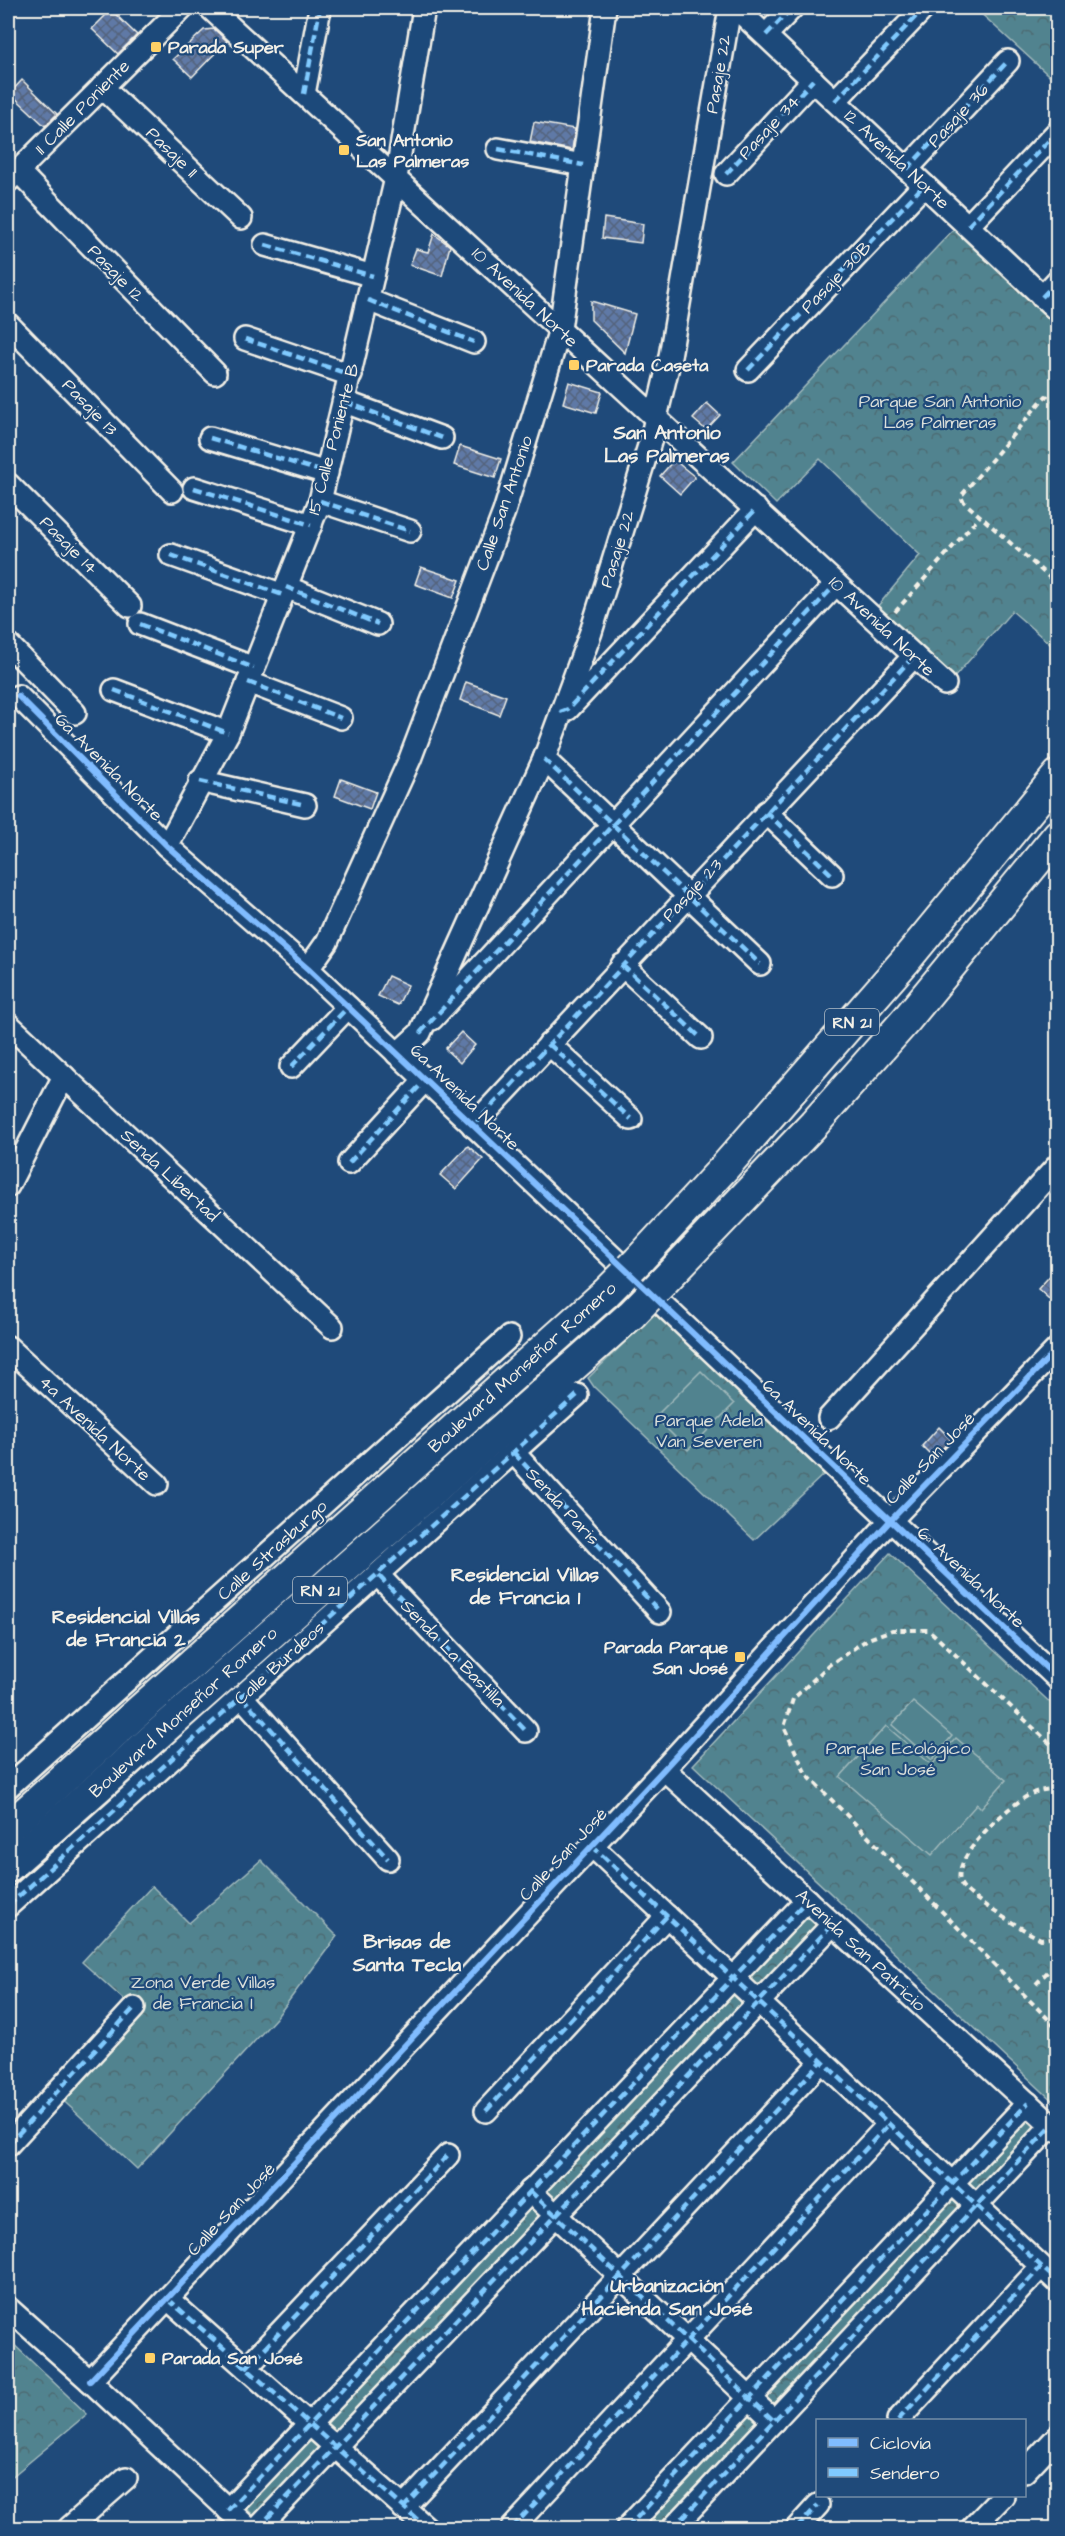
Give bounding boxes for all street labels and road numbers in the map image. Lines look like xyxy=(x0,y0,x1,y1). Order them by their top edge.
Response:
street label: Pasaje 22 xyxy=(699,32,738,115)
street label: 11 Calle Poniente xyxy=(29,54,136,161)
street label: Pasaje 36 xyxy=(922,78,995,153)
street label: Pasaje 34 xyxy=(733,89,806,165)
street label: 12 Avenida Norte xyxy=(838,104,955,215)
street label: Pasaje 11 xyxy=(140,121,203,183)
street label: Pasaje 30B xyxy=(795,235,878,319)
street label: Pasaje 12 xyxy=(82,239,150,308)
street label: 10 Avenida Norte xyxy=(466,241,584,353)
street label: 15 Calle Poniente B xyxy=(301,360,366,518)
street label: Pasaje 13 xyxy=(56,373,123,441)
street label: Calle San Antonio xyxy=(470,432,539,574)
street label: Pasaje 22 xyxy=(594,507,641,591)
street label: Pasaje 14 xyxy=(34,511,103,580)
street label: 10 Avenida Norte xyxy=(823,570,941,682)
street label: 6a Avenida Norte xyxy=(49,708,169,827)
street label: Pasaje 23 xyxy=(656,853,728,928)
road number: RN 21 xyxy=(825,1009,879,1035)
street label: 6a Avenida Norte xyxy=(404,1038,525,1157)
street label: Senda Libertad xyxy=(115,1123,224,1228)
street label: Boulevard Monseñor Romero xyxy=(423,1276,622,1459)
street label: 4a Avenida Norte xyxy=(33,1370,156,1487)
street label: 6a Avenida Norte xyxy=(756,1373,877,1492)
street label: Calle San José xyxy=(880,1406,981,1510)
street label: Senda Paris xyxy=(520,1462,605,1551)
street label: Calle Strasburgo xyxy=(212,1494,333,1607)
street label: 6ª Avenida Norte xyxy=(911,1521,1030,1634)
road number: RN 21 xyxy=(293,1577,347,1603)
street label: Senda La Bastilla xyxy=(395,1594,510,1713)
street label: Calle Burdeos xyxy=(228,1616,330,1711)
street label: Boulevard Monseñor Romero xyxy=(84,1621,283,1804)
street label: Calle San José xyxy=(513,1802,614,1907)
street label: Avenida San Patricio xyxy=(790,1883,931,2017)
street label: Calle San José xyxy=(181,2157,282,2262)

